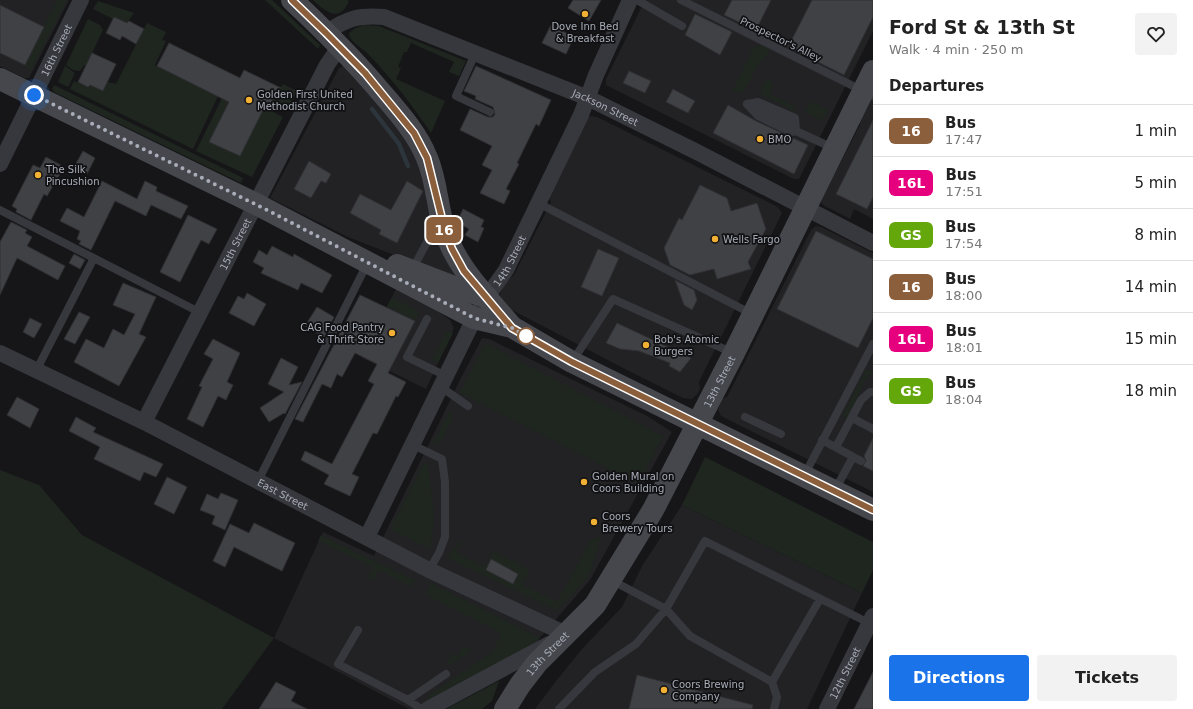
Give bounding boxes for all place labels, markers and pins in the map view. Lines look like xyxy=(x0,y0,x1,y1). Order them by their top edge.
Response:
marker: Dove Inn Bed & Breakfast xyxy=(580,9,590,19)
place label: Dove Inn Bed & Breakfast xyxy=(551,21,619,44)
place label: Golden First United Methodist Church xyxy=(257,89,353,112)
marker: Golden First United Methodist Church xyxy=(244,95,254,105)
marker: BMO xyxy=(755,134,765,144)
place label: BMO xyxy=(768,134,791,145)
place label: The Silk Pincushion xyxy=(45,164,100,187)
marker: The Silk Pincushion xyxy=(33,170,43,180)
marker: Wells Fargo xyxy=(710,234,720,244)
place label: Wells Fargo xyxy=(723,234,780,245)
place label: CAG Food Pantry & Thrift Store xyxy=(300,322,384,345)
unlabelled marker xyxy=(517,327,535,345)
marker: CAG Food Pantry & Thrift Store xyxy=(387,328,397,338)
place label: Bob's Atomic Burgers xyxy=(654,334,719,357)
marker: Bob's Atomic Burgers xyxy=(641,340,651,350)
place label: Golden Mural on Coors Building xyxy=(592,471,674,494)
marker: Golden Mural on Coors Building xyxy=(579,477,589,487)
place label: Coors Brewery Tours xyxy=(602,511,673,534)
marker: Coors Brewery Tours xyxy=(589,517,599,527)
place label: Coors Brewing Company xyxy=(672,679,744,702)
marker: Coors Brewing Company xyxy=(659,685,669,695)

